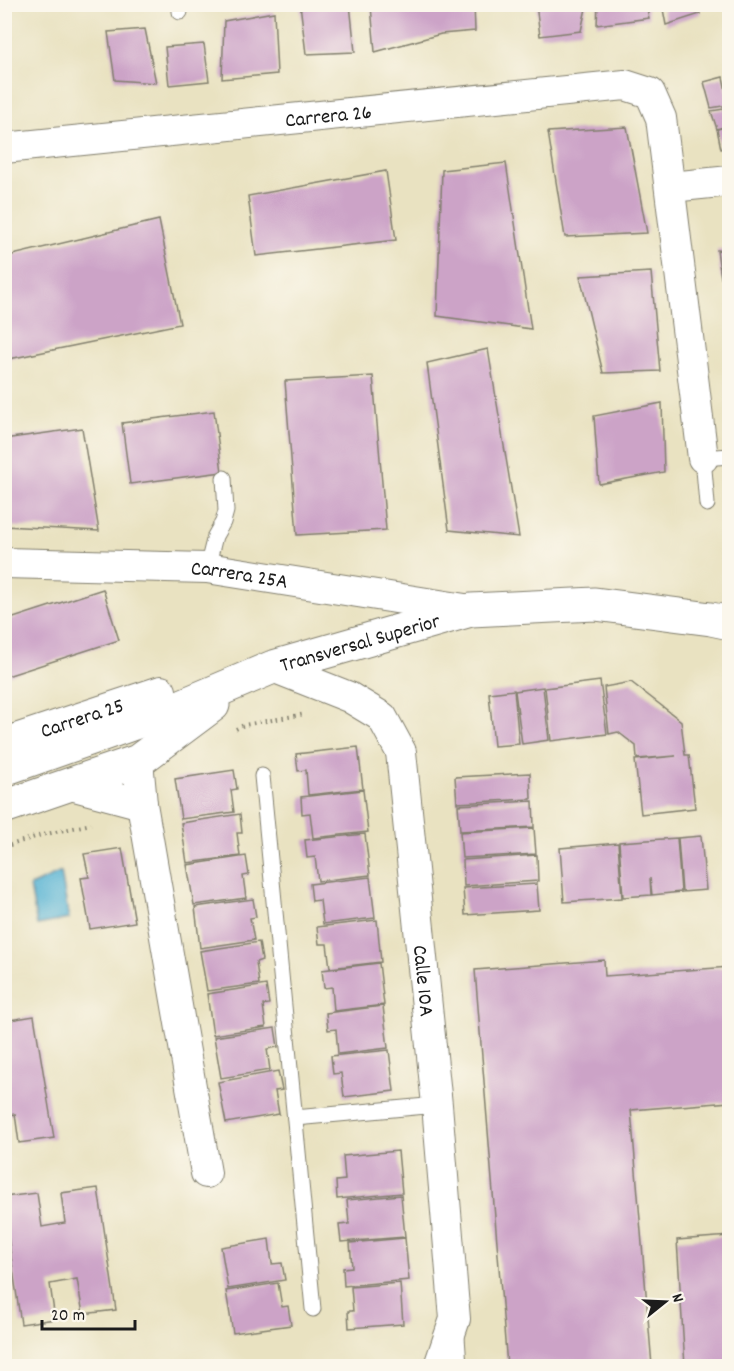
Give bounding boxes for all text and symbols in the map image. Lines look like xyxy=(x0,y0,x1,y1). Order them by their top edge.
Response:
street label: Carrera 26 xyxy=(284,99,373,137)
street label: Carrera 25A xyxy=(191,556,290,599)
street label: Transversal Superior xyxy=(277,608,444,682)
street label: Carrera 25 xyxy=(37,692,129,748)
street label: Calle 10A xyxy=(403,944,440,1018)
north arrow xyxy=(635,1272,695,1332)
text: N xyxy=(665,1291,689,1306)
scale bar xyxy=(42,1293,135,1331)
text: 20 m xyxy=(51,1304,85,1329)

